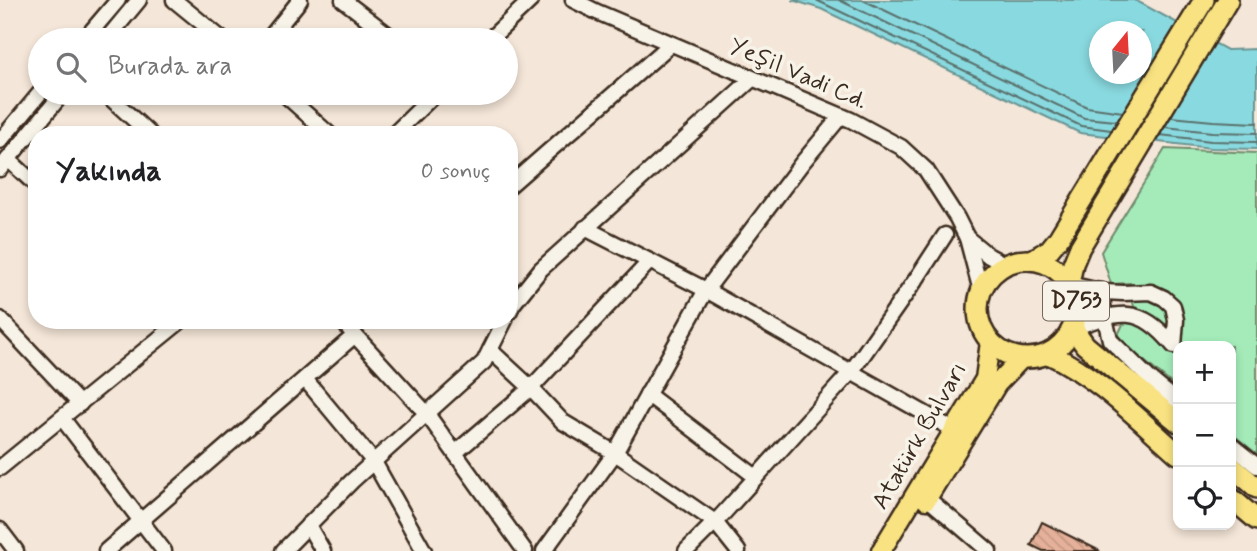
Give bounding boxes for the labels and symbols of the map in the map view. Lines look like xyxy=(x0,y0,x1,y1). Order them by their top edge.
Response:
north arrow xyxy=(1089,21,1152,84)
street label: Yeşil Vadi Cd. xyxy=(724,31,872,117)
road number: D753 xyxy=(1043,282,1109,320)
street label: Atatürk Bulvarı xyxy=(865,357,975,515)

